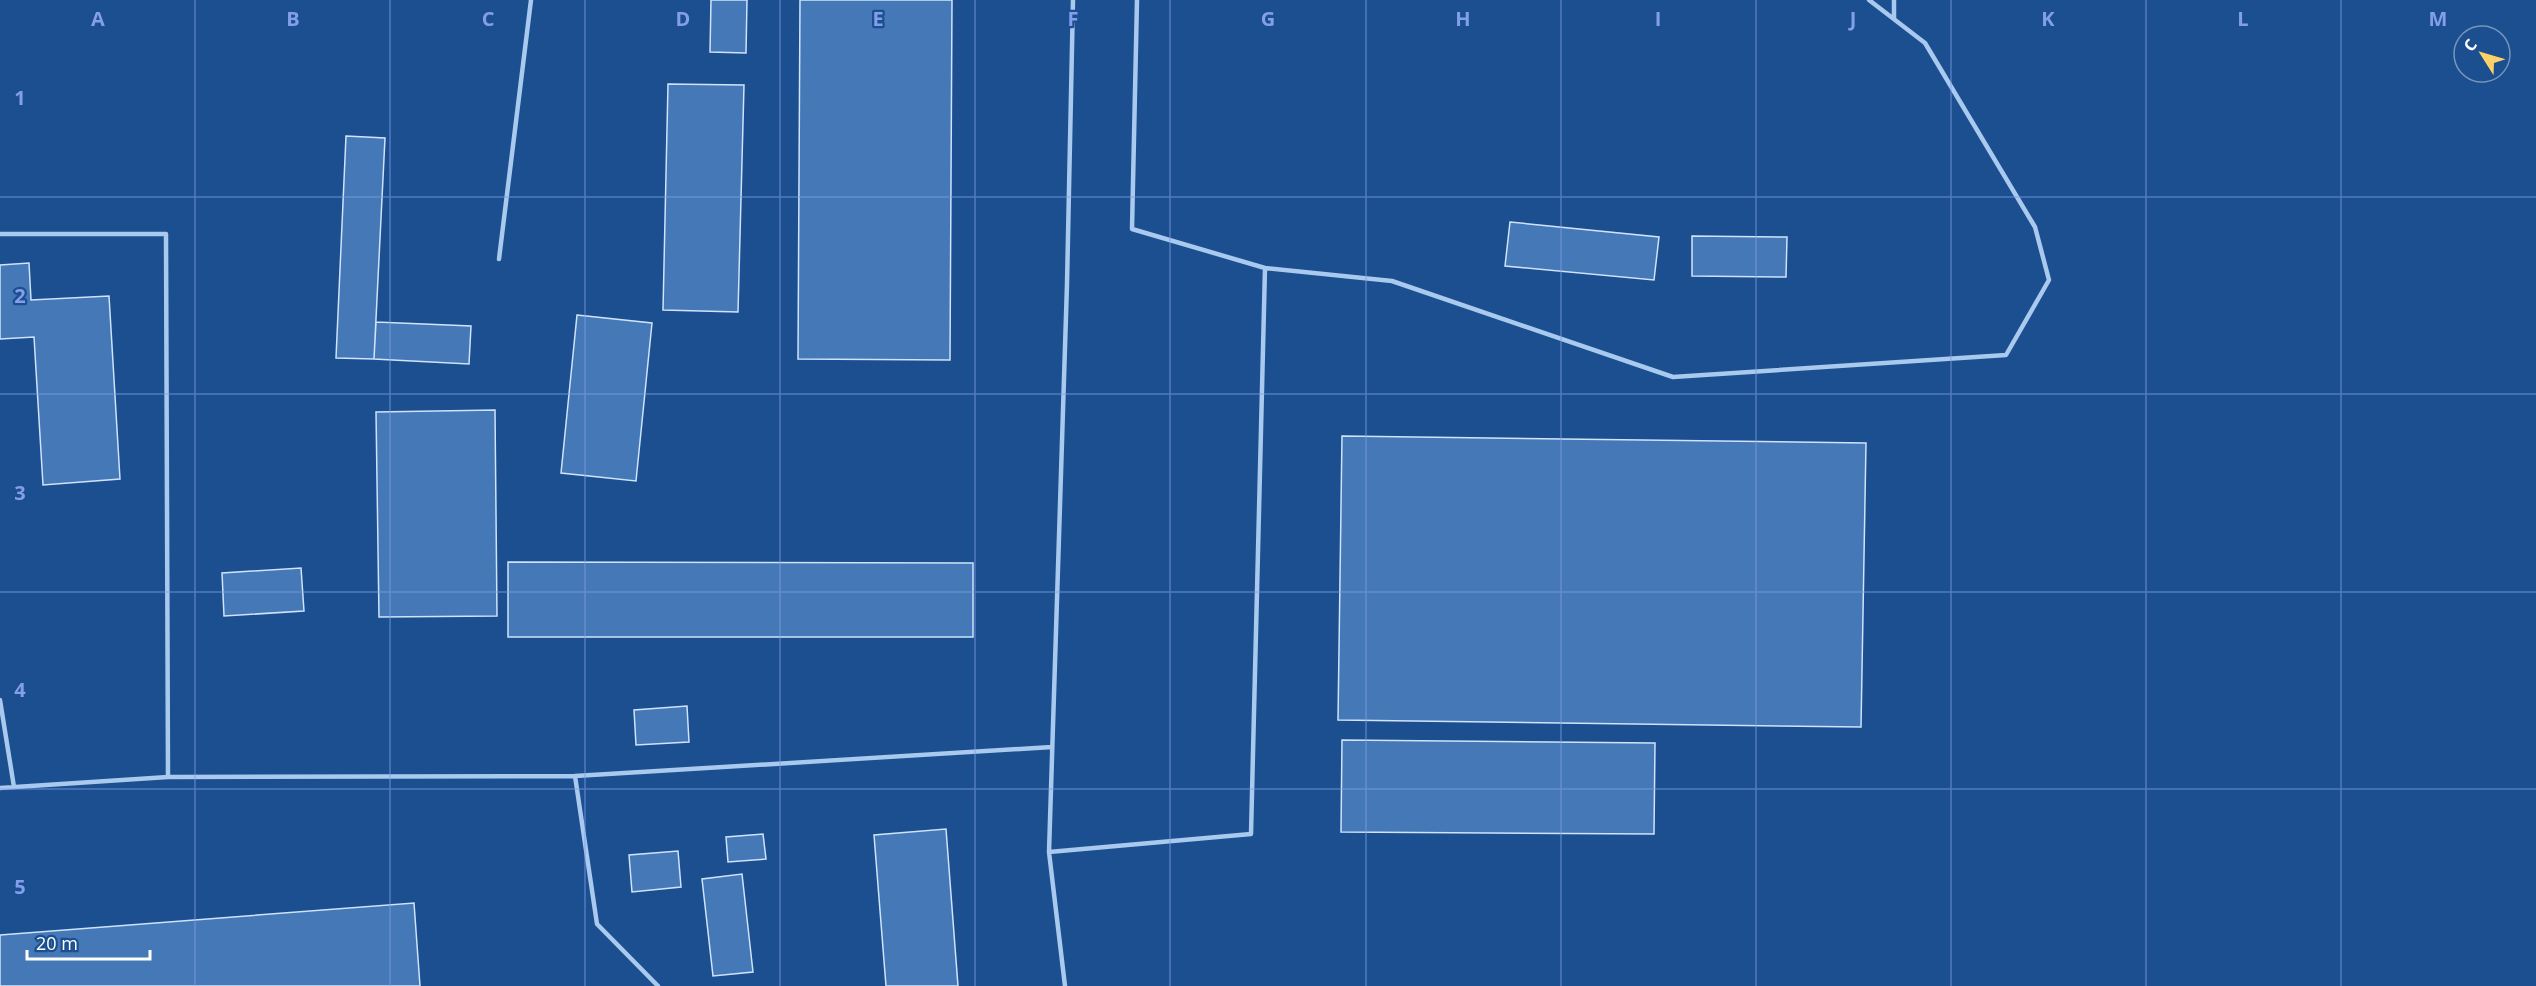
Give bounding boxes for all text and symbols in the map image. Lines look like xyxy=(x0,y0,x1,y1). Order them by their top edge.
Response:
text: A xyxy=(91,5,105,32)
text: B xyxy=(286,5,300,32)
text: C xyxy=(482,5,495,32)
text: D xyxy=(676,5,690,32)
text: E xyxy=(872,5,884,32)
text: F xyxy=(1068,5,1078,32)
text: G xyxy=(1261,5,1275,32)
text: H xyxy=(1455,5,1471,32)
text: I xyxy=(1655,5,1661,32)
text: J xyxy=(1848,5,1856,32)
text: K xyxy=(2041,5,2055,32)
text: L xyxy=(2237,5,2249,32)
text: M xyxy=(2429,5,2447,32)
north arrow xyxy=(2452,24,2512,84)
text: С xyxy=(2458,34,2482,56)
text: 1 xyxy=(14,84,26,111)
text: 2 xyxy=(14,282,26,309)
text: 3 xyxy=(14,479,26,506)
text: 4 xyxy=(14,676,26,703)
text: 5 xyxy=(14,873,26,900)
scale bar xyxy=(27,923,150,961)
text: 20 m xyxy=(36,931,78,955)

